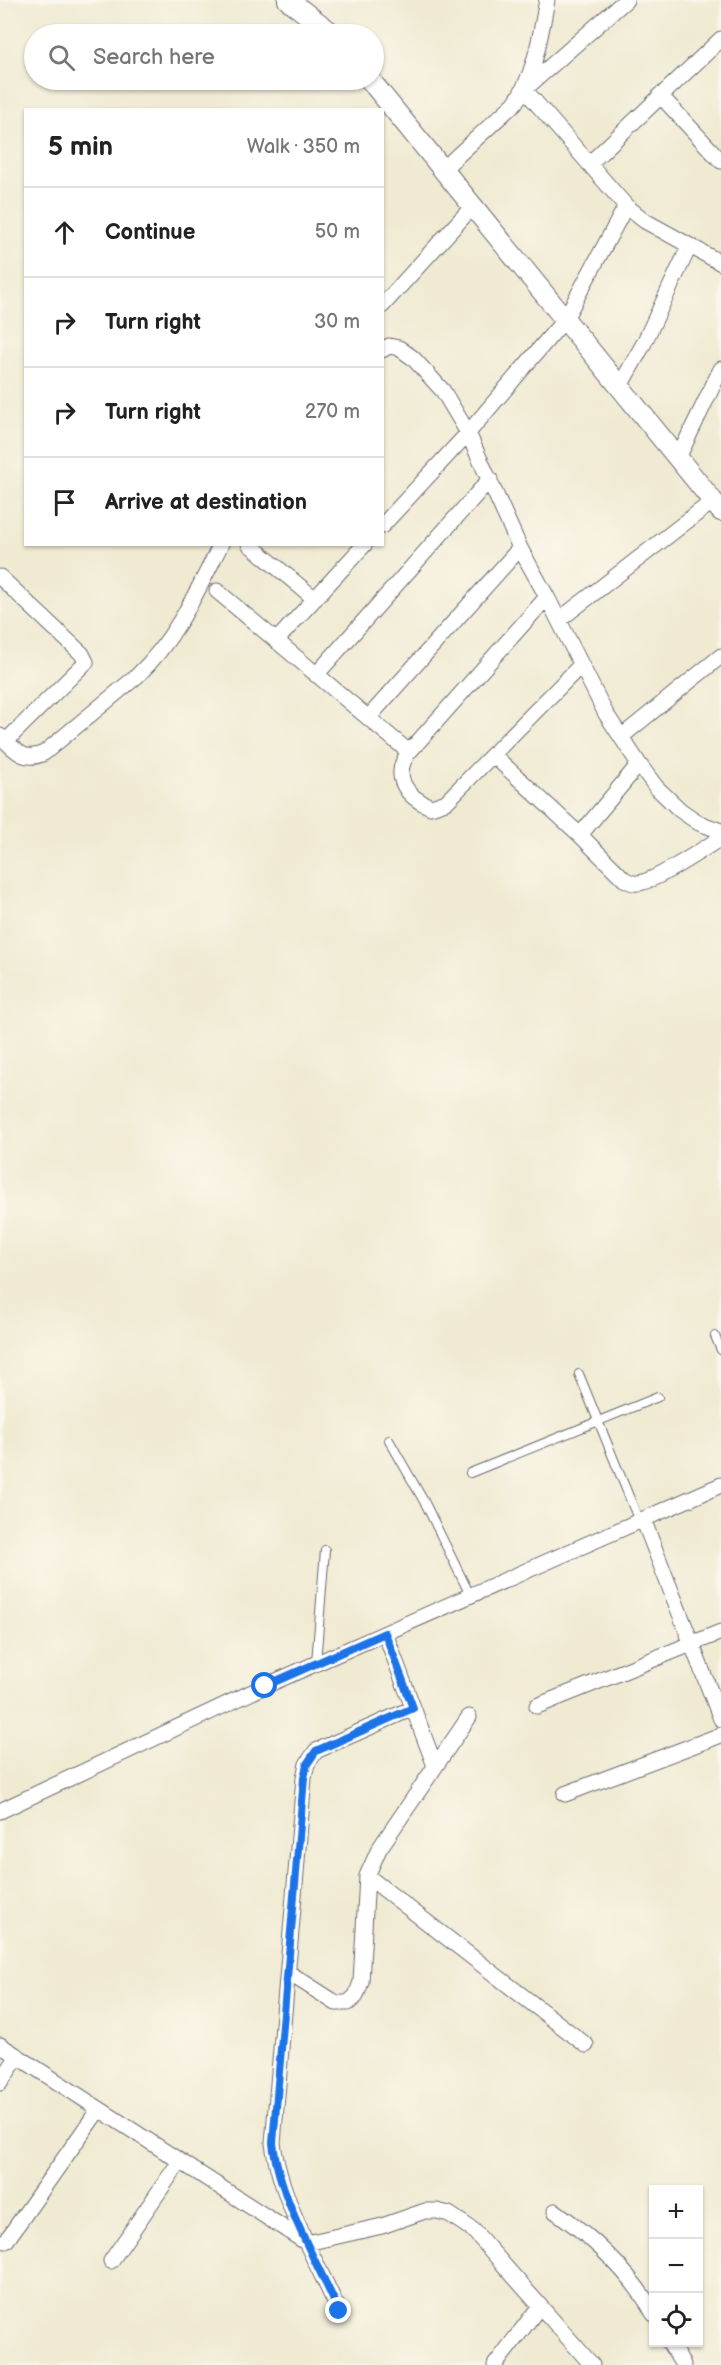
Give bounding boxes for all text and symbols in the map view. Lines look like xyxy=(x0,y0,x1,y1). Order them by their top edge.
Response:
search box xyxy=(24,24,384,90)
icon: search xyxy=(45,41,78,74)
text: Search here xyxy=(93,44,215,71)
text: 5 min xyxy=(48,132,113,163)
text: Walk · 350 m xyxy=(247,135,360,159)
icon: ahead xyxy=(48,216,81,249)
text: Continue xyxy=(105,219,195,246)
text: 50 m xyxy=(315,220,360,244)
icon: right xyxy=(48,306,81,339)
text: Turn right xyxy=(105,309,201,336)
text: 30 m xyxy=(314,310,360,334)
icon: right xyxy=(48,396,81,429)
text: Turn right xyxy=(105,399,201,426)
text: 270 m xyxy=(305,400,360,424)
icon: arrive xyxy=(48,486,81,519)
text: Arrive at destination xyxy=(105,489,307,516)
route start xyxy=(251,1672,277,1698)
map controls xyxy=(649,2185,703,2347)
button: + xyxy=(649,2185,703,2239)
button: − xyxy=(649,2239,703,2293)
button: locate xyxy=(649,2293,703,2347)
route end xyxy=(325,2297,351,2323)

